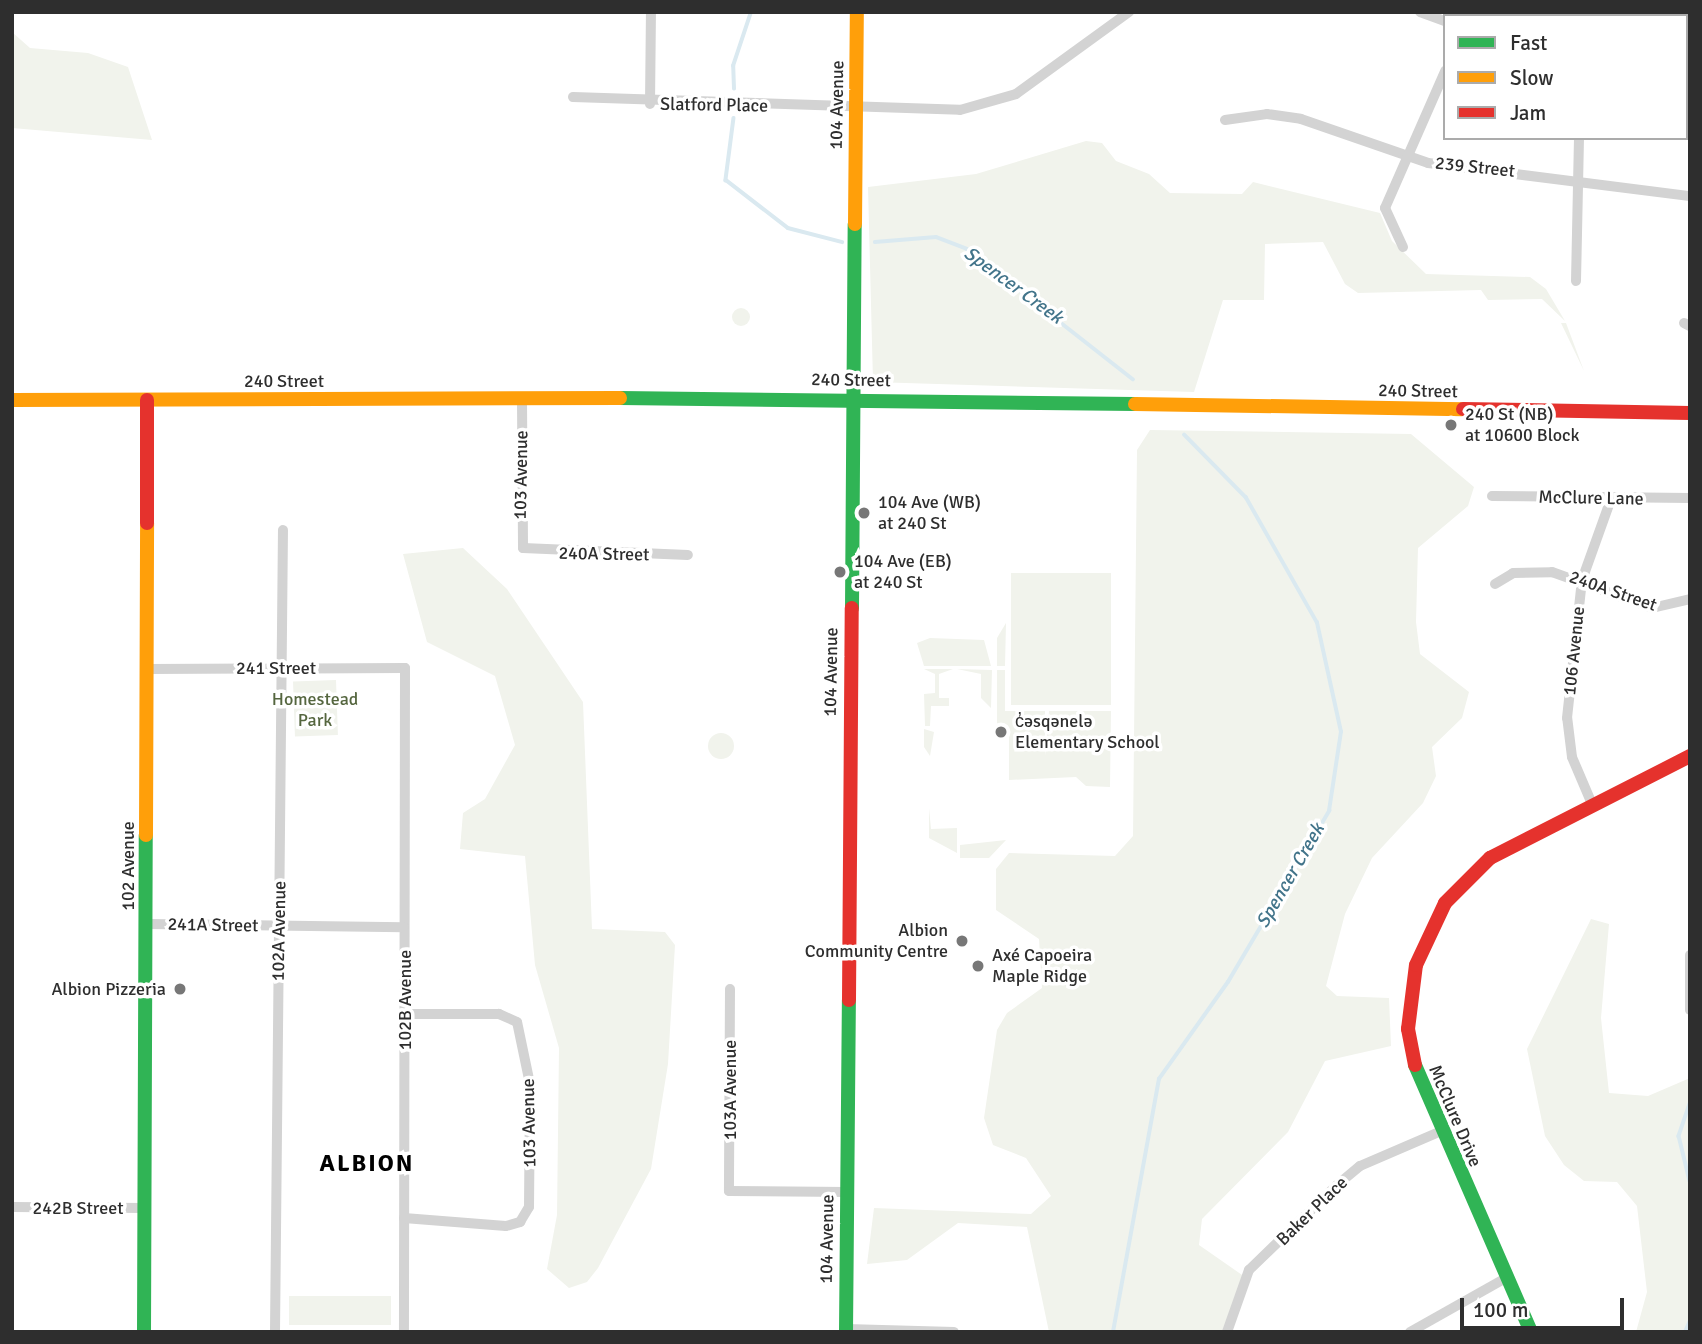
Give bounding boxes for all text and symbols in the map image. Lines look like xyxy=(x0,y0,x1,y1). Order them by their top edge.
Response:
legend xyxy=(1443,14,1688,140)
text: Fast xyxy=(1510,30,1547,56)
street label: 104 Avenue xyxy=(825,60,849,150)
text: Slow xyxy=(1510,65,1554,91)
street label: Slatford Place xyxy=(660,93,768,117)
text: Jam xyxy=(1510,100,1546,126)
street label: 239 Street xyxy=(1434,152,1516,182)
water label: Spencer Creek xyxy=(959,242,1067,330)
street label: 240 Street xyxy=(811,369,891,391)
street label: 240 Street xyxy=(244,370,324,392)
street label: 240 Street xyxy=(1378,380,1458,402)
place label: 240 St (NB) at 10600 Block xyxy=(1465,404,1580,446)
marker: 240 St (NB) at 10600 Block xyxy=(1443,417,1459,433)
street label: 103 Avenue xyxy=(509,430,533,520)
street label: McClure Lane xyxy=(1538,486,1644,510)
place label: 104 Ave (WB) at 240 St xyxy=(878,492,981,534)
marker: 104 Ave (WB) at 240 St xyxy=(856,505,872,521)
street label: 240A Street xyxy=(558,542,650,566)
place label: 104 Ave (EB) at 240 St xyxy=(854,551,952,594)
marker: 104 Ave (EB) at 240 St xyxy=(832,564,848,580)
street label: 240A Street xyxy=(1566,566,1660,616)
street label: 106 Avenue xyxy=(1559,605,1589,697)
street label: 104 Avenue xyxy=(819,627,843,717)
street label: 241 Street xyxy=(236,657,316,679)
park label: Homestead Park xyxy=(272,689,358,732)
place label: c̓əsqənelə Elementary School xyxy=(1015,711,1160,754)
marker: c̓əsqənelə Elementary School xyxy=(993,724,1009,740)
water label: Spencer Creek xyxy=(1252,820,1330,932)
street label: 102 Avenue xyxy=(117,821,139,911)
street label: 102A Avenue xyxy=(267,881,291,981)
street label: 241A Street xyxy=(167,913,259,937)
place label: Albion Community Centre xyxy=(805,920,948,962)
marker: Albion Community Centre xyxy=(954,933,970,949)
place label: Axé Capoeira Maple Ridge xyxy=(992,945,1092,988)
street label: 102B Avenue xyxy=(394,950,416,1050)
marker: Axé Capoeira Maple Ridge xyxy=(970,958,986,974)
place label: Albion Pizzeria xyxy=(52,978,166,1000)
marker: Albion Pizzeria xyxy=(172,981,188,997)
street label: 103A Avenue xyxy=(719,1040,741,1140)
street label: McClure Drive xyxy=(1424,1062,1486,1170)
street label: 103 Avenue xyxy=(517,1078,541,1168)
district label: ALBION xyxy=(320,1150,414,1178)
street label: Baker Place xyxy=(1272,1172,1352,1250)
street label: 104 Avenue xyxy=(815,1194,839,1284)
street label: 242B Street xyxy=(33,1197,123,1219)
scale bar xyxy=(1464,1284,1628,1328)
text: 100 m xyxy=(1473,1297,1528,1323)

